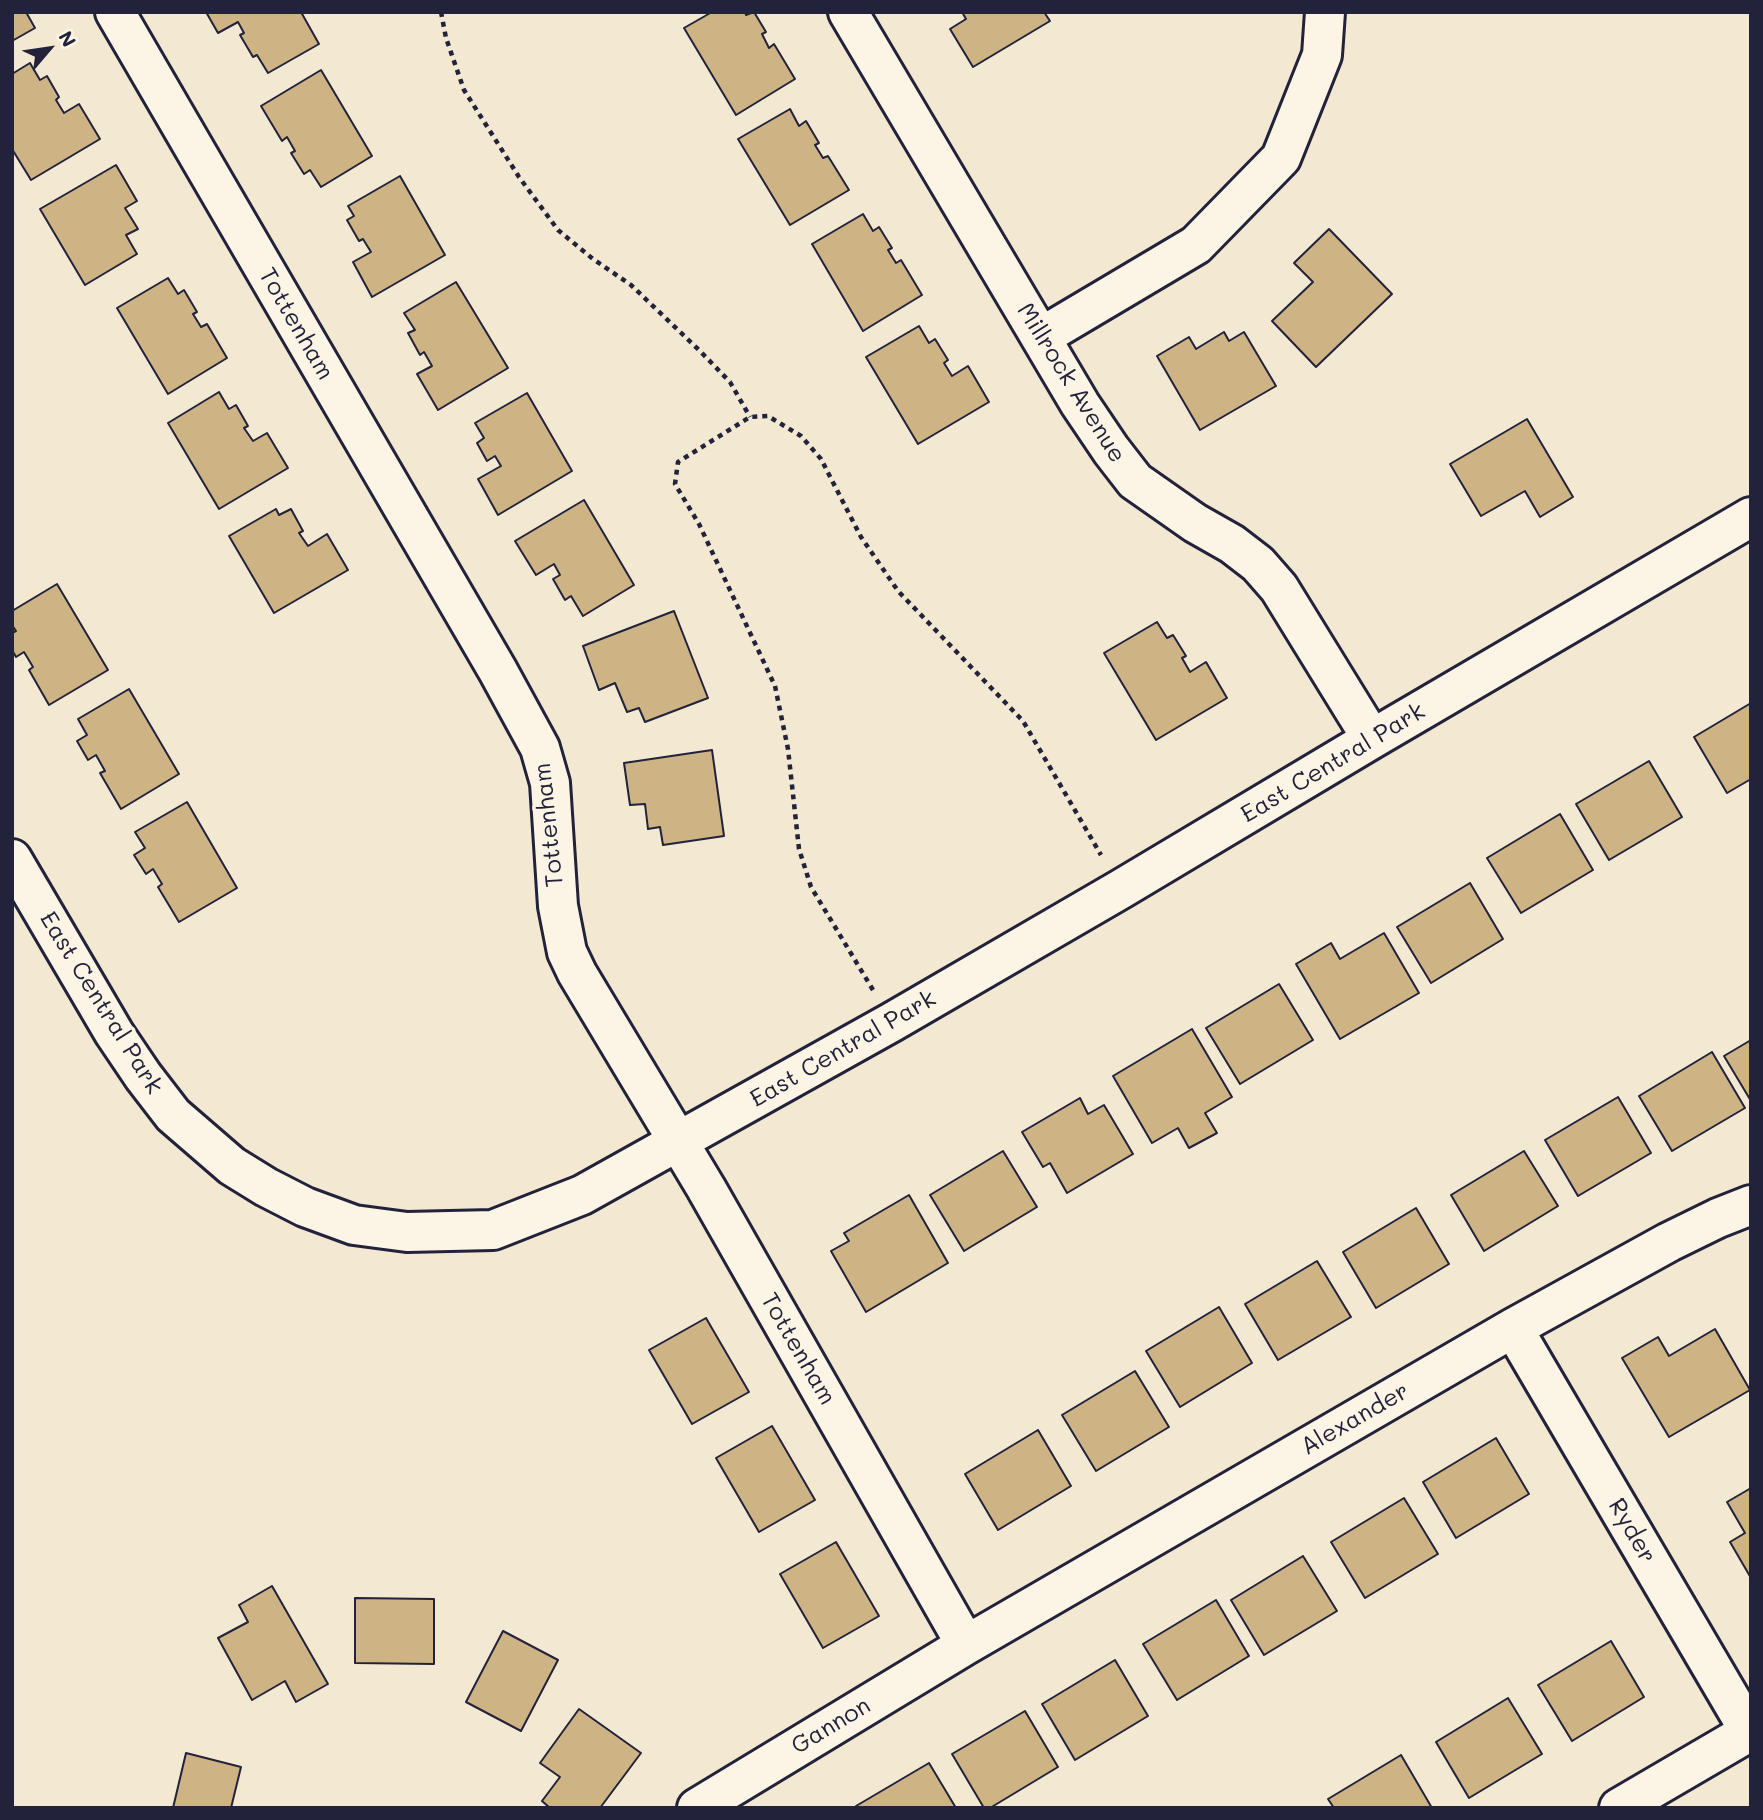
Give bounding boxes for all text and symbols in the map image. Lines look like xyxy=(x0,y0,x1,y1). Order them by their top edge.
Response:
north arrow xyxy=(14,14,84,84)
text: N xyxy=(53,26,82,51)
street label: Tottenham xyxy=(252,263,340,385)
street label: Millrock Avenue xyxy=(1010,298,1132,468)
street label: East Central Park xyxy=(1236,697,1430,829)
street label: Tottenham xyxy=(528,762,570,888)
street label: East Central Park xyxy=(33,907,169,1099)
street label: East Central Park xyxy=(745,984,941,1114)
street label: Tottenham xyxy=(754,1288,842,1410)
street label: Alexander xyxy=(1296,1377,1414,1461)
street label: Ryder xyxy=(1602,1493,1662,1569)
street label: Gannon xyxy=(786,1691,876,1761)

